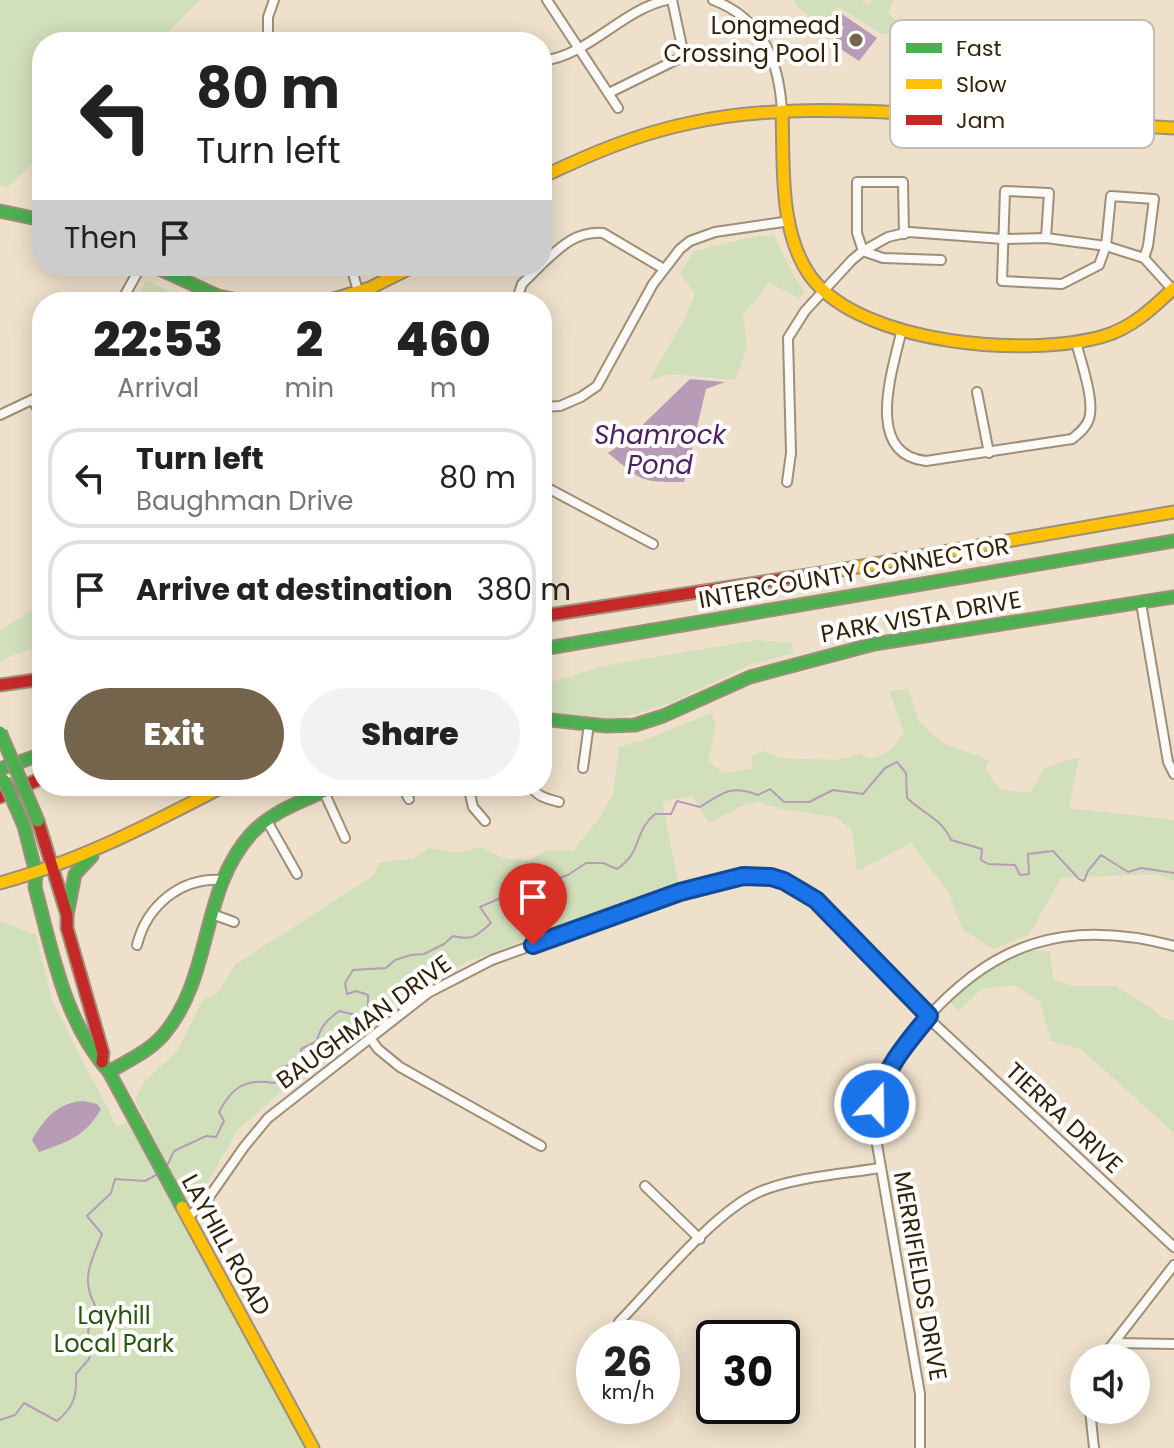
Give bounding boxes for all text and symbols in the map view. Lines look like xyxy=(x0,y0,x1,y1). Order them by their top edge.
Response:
place label: Longmead Crossing Pool 1 xyxy=(664,9,840,70)
legend xyxy=(890,20,1154,148)
marker: Longmead Crossing Pool 1 xyxy=(847,31,865,49)
text: Fast xyxy=(956,33,1001,64)
text: 80 m xyxy=(196,49,340,128)
icon: left xyxy=(64,64,168,168)
text: Slow xyxy=(956,69,1006,100)
text: Jam xyxy=(956,105,1005,136)
text: Turn left xyxy=(196,125,341,176)
text: Then xyxy=(64,216,137,259)
icon: arrive xyxy=(153,216,197,260)
text: 22:53 xyxy=(93,306,223,373)
text: 2 xyxy=(296,306,323,373)
text: 460 xyxy=(396,306,491,373)
text: Arrival xyxy=(117,370,199,406)
text: min xyxy=(284,370,334,406)
text: m xyxy=(430,370,457,406)
water label: Shamrock Pond xyxy=(594,417,727,483)
text: Turn left xyxy=(136,437,264,480)
icon: left xyxy=(68,456,112,500)
text: 80 m xyxy=(439,456,516,499)
text: Baughman Drive xyxy=(136,483,354,519)
street label: INTERCOUNTY CONNECTOR xyxy=(696,529,1012,616)
icon: arrive xyxy=(68,568,112,612)
text: Arrive at destination xyxy=(136,568,453,611)
text: 380 m xyxy=(477,568,571,611)
street label: PARK VISTA DRIVE xyxy=(818,583,1024,650)
button: Exit xyxy=(64,688,284,780)
button: Share xyxy=(300,688,520,780)
pin xyxy=(499,863,567,945)
icon: arrive xyxy=(511,875,555,919)
street label: BAUGHMAN DRIVE xyxy=(270,947,458,1096)
street label: TIERRA DRIVE xyxy=(999,1055,1130,1180)
position arrow xyxy=(833,1062,917,1146)
street label: LAYHILL ROAD xyxy=(174,1168,279,1321)
street label: MERRIFIELDS DRIVE xyxy=(886,1169,955,1383)
park label: Layhill Local Park xyxy=(54,1299,175,1360)
speed limit sign: 30 xyxy=(696,1320,800,1424)
text: 26 xyxy=(604,1334,652,1390)
map controls xyxy=(1070,1344,1150,1424)
button: sound xyxy=(1070,1344,1150,1424)
text: km/h xyxy=(601,1378,655,1406)

